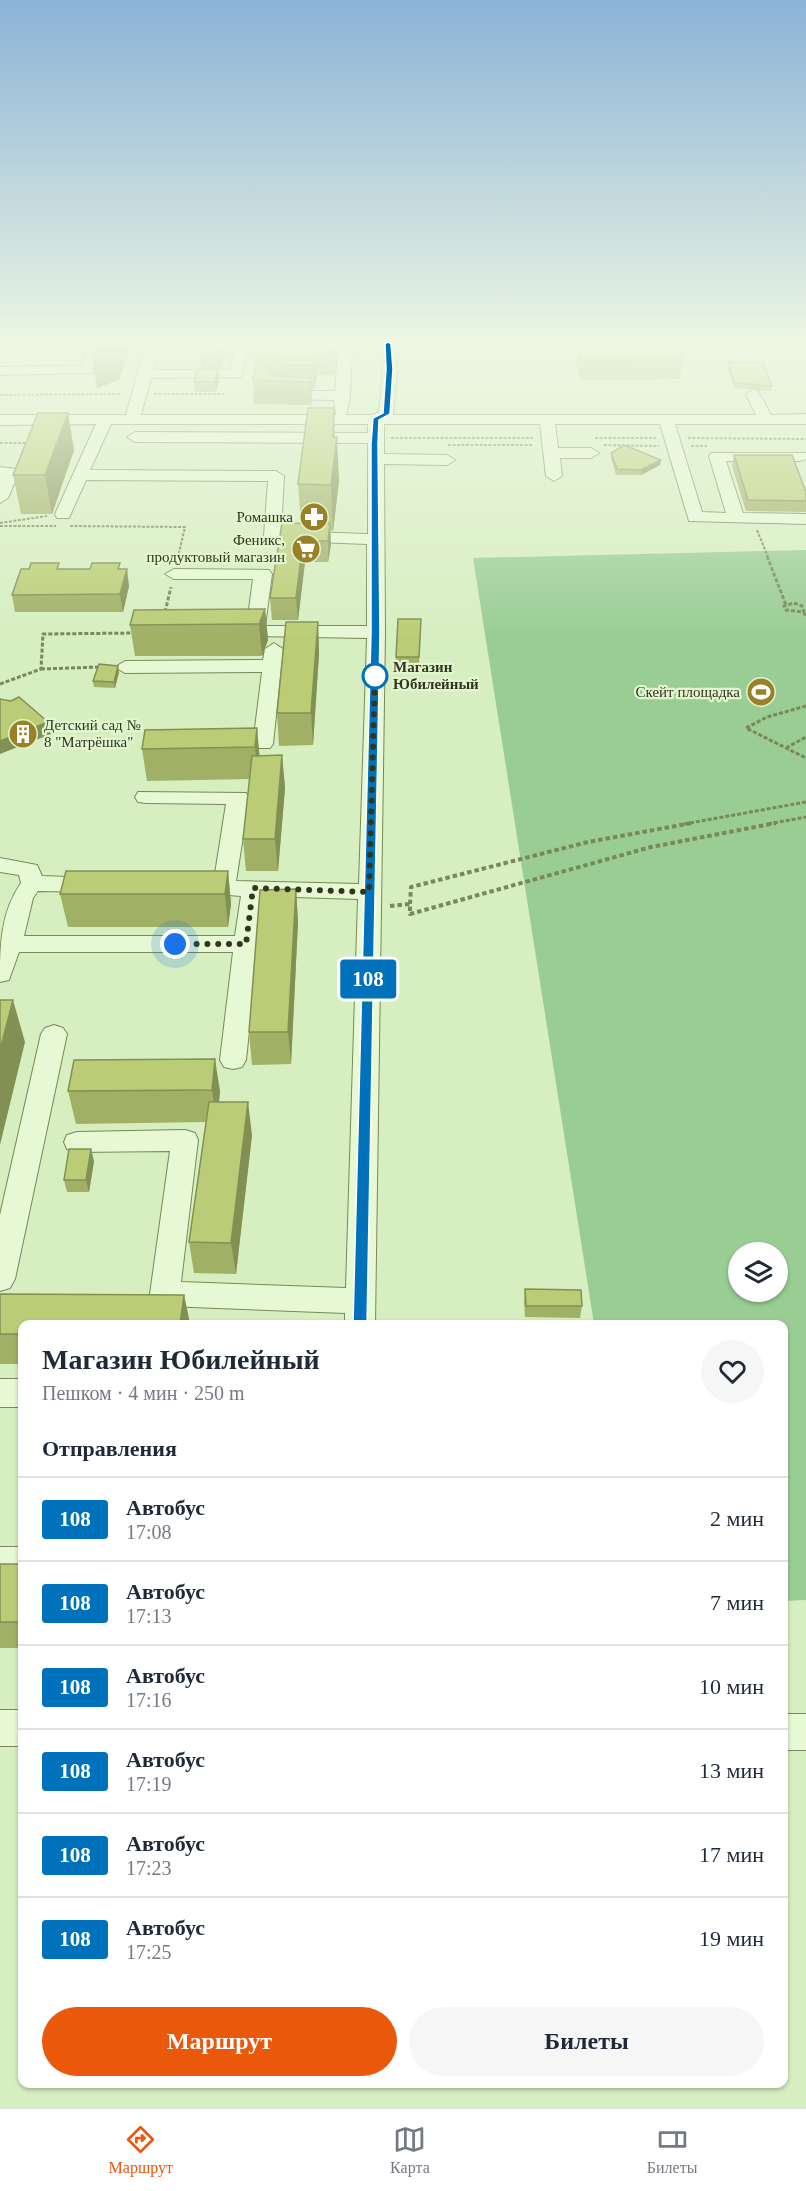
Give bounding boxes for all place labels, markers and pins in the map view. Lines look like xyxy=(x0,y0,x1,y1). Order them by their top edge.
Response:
pharmacy icon: Ромашка xyxy=(298,501,330,533)
place label: Ромашка xyxy=(237,509,293,525)
place label: Феникс, продуктовый магазин xyxy=(147,532,285,565)
supermarket icon: Феникс, продуктовый магазин xyxy=(290,533,322,565)
place label: Магазин Юбилейный xyxy=(393,659,479,692)
marker: Магазин Юбилейный xyxy=(362,663,388,689)
sports icon: Скейт площадка xyxy=(745,676,777,708)
place label: Скейт площадка xyxy=(636,684,740,700)
place label: Детский сад № 8 "Матрёшка" xyxy=(44,717,141,750)
building icon: Детский сад № 8 "Матрёшка" xyxy=(7,718,39,750)

